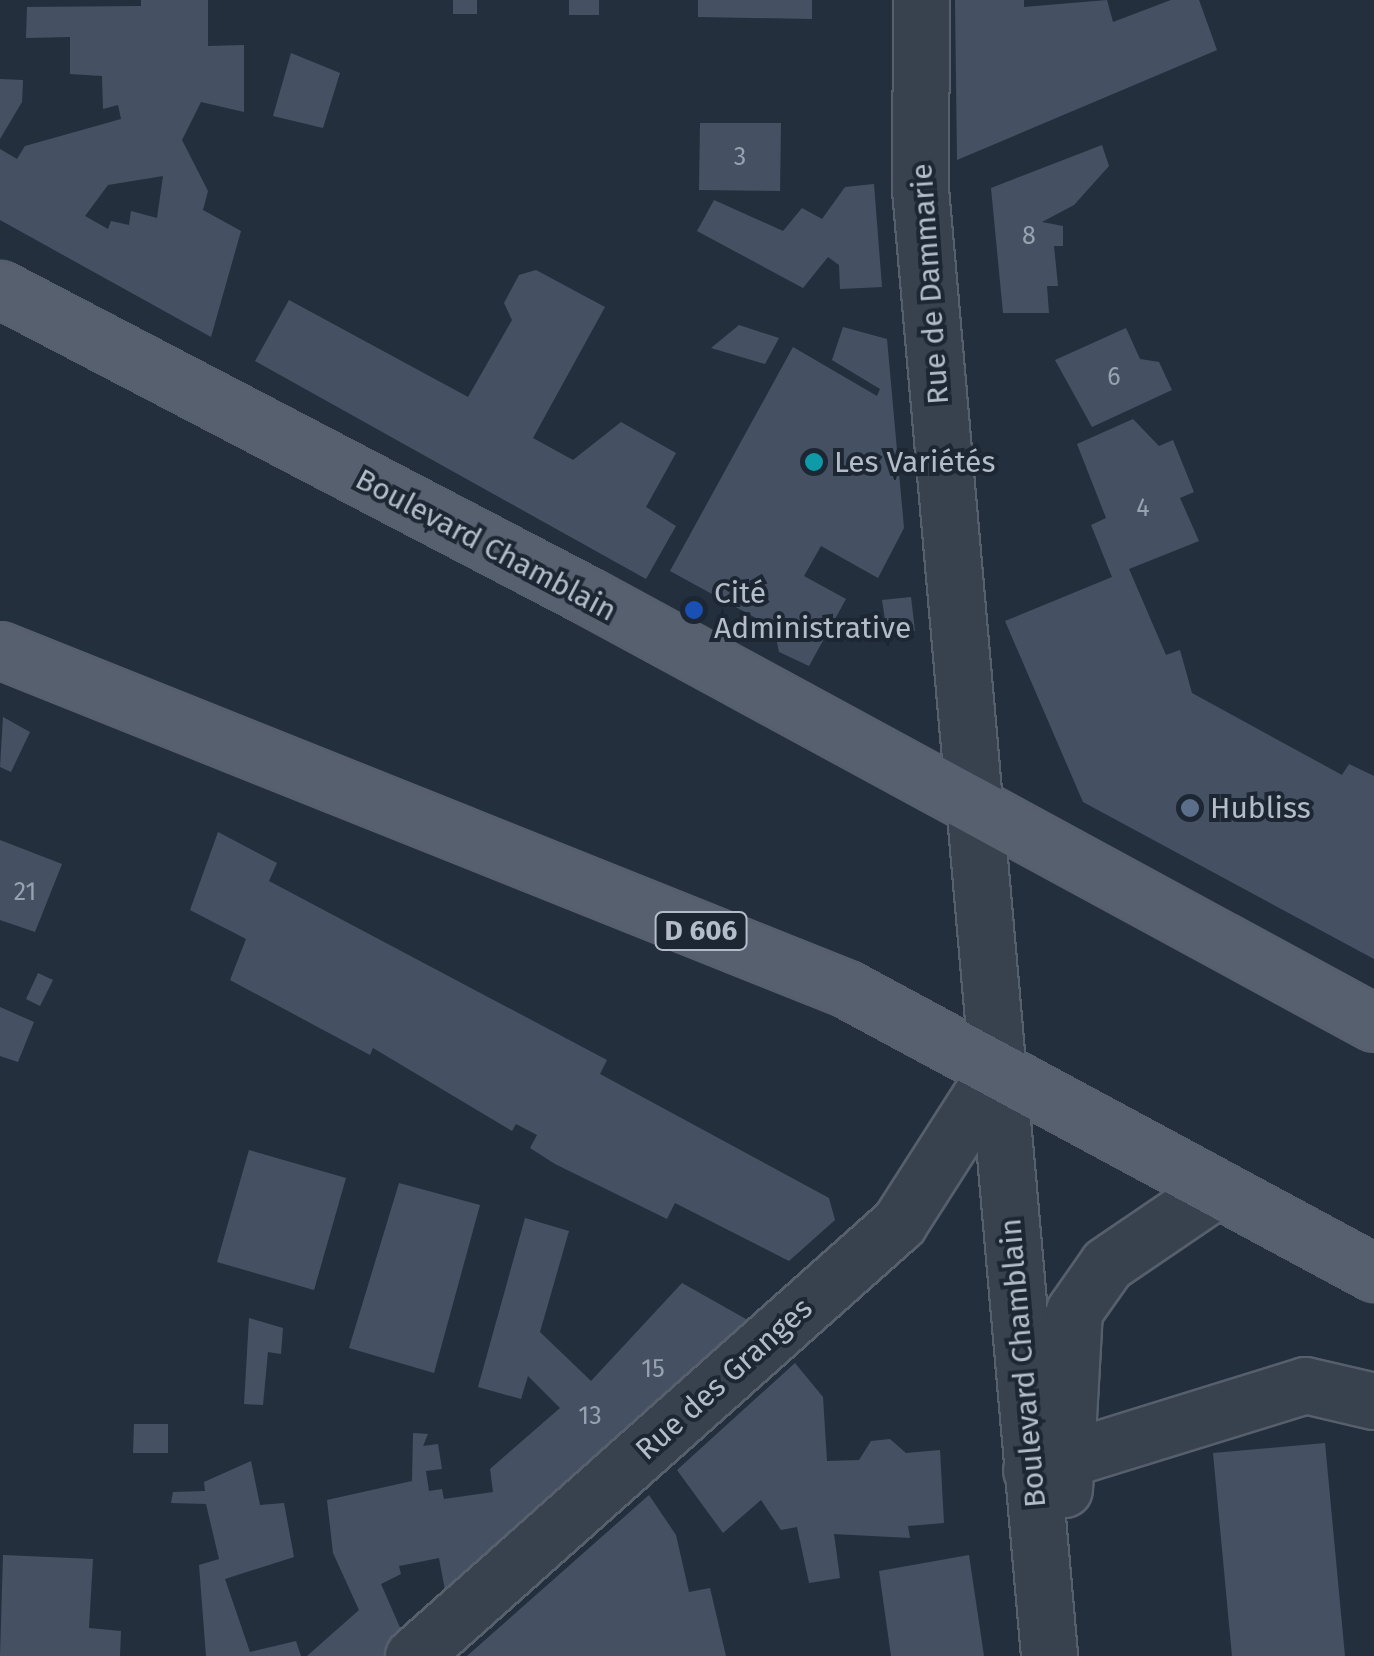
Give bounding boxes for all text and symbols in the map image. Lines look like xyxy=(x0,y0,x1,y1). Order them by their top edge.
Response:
house number: 3 xyxy=(734,142,746,172)
street label: Rue de Dammarie xyxy=(904,162,956,406)
house number: 8 xyxy=(1022,221,1036,251)
house number: 6 xyxy=(1107,362,1121,392)
place label: Les Variétés xyxy=(834,444,995,480)
marker: Les Variétés xyxy=(803,451,825,473)
street label: Boulevard Chamblain xyxy=(349,461,623,629)
house number: 4 xyxy=(1136,493,1150,523)
place label: Cité Administrative xyxy=(714,575,911,646)
marker: Cité Administrative xyxy=(683,599,705,621)
place label: Hubliss xyxy=(1210,790,1311,826)
marker: Hubliss xyxy=(1179,797,1201,819)
house number: 21 xyxy=(14,877,36,907)
road number: D 606 xyxy=(654,908,748,954)
street label: Boulevard Chamblain xyxy=(992,1217,1054,1509)
street label: Rue des Granges xyxy=(628,1290,820,1468)
house number: 15 xyxy=(641,1354,665,1384)
house number: 13 xyxy=(578,1401,602,1431)

